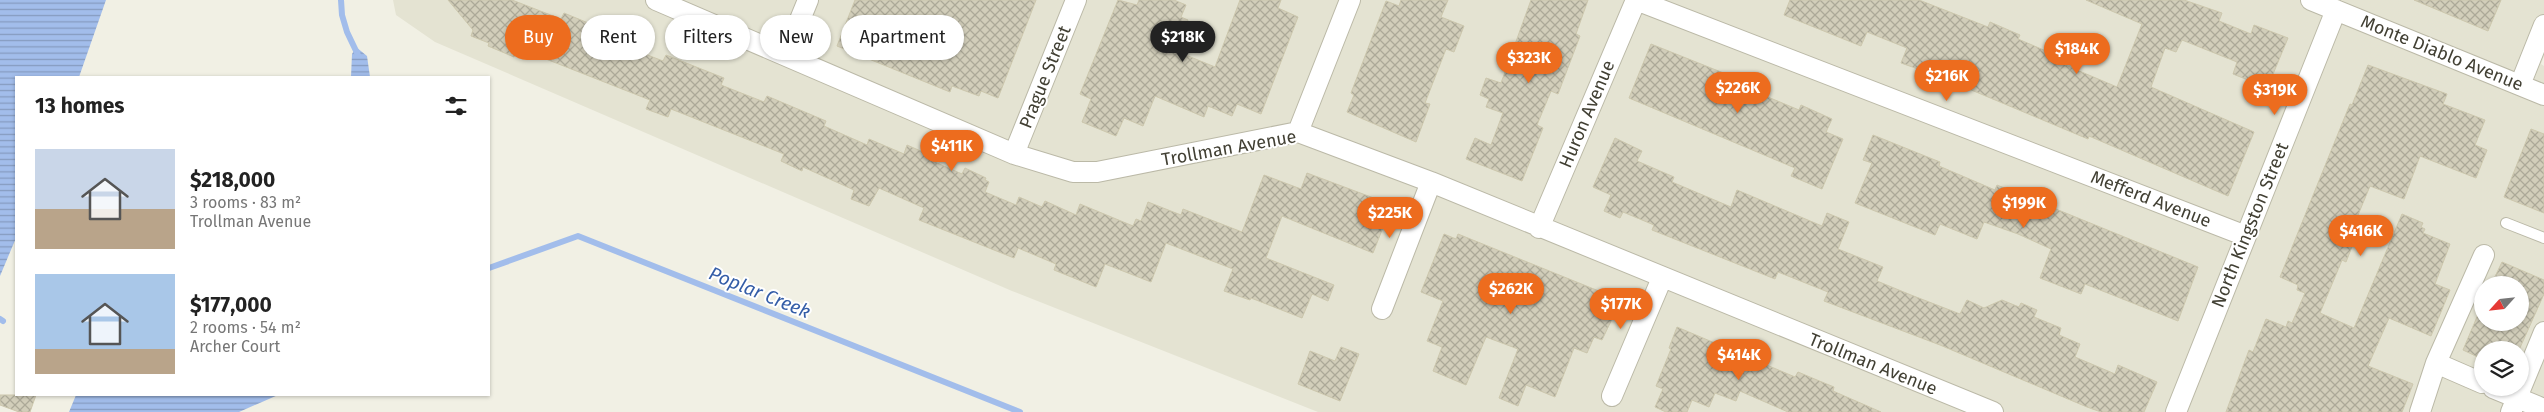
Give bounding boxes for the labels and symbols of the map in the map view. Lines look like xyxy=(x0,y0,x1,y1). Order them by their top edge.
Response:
street label: Monte Diablo Avenue xyxy=(2358,10,2526,96)
pin: $218K xyxy=(1148,20,1218,63)
street label: Prague Street xyxy=(1014,22,1076,132)
pin: $184K xyxy=(2042,32,2112,75)
pin: $323K xyxy=(1494,42,1564,84)
street label: Huron Avenue xyxy=(1554,57,1620,171)
pin: $216K xyxy=(1912,59,1982,102)
pin: $226K xyxy=(1703,72,1773,114)
pin: $319K xyxy=(2240,74,2310,116)
street label: Trollman Avenue xyxy=(1160,125,1298,171)
pin: $411K xyxy=(917,130,987,172)
street label: North Kingston Street xyxy=(2207,139,2293,311)
street label: Mefferd Avenue xyxy=(2088,166,2214,232)
pin: $199K xyxy=(1989,186,2059,229)
pin: $225K xyxy=(1355,196,1425,239)
pin: $416K xyxy=(2326,214,2396,257)
water label: Poplar Creek xyxy=(706,262,814,323)
pin: $262K xyxy=(1476,272,1546,315)
north arrow xyxy=(2474,276,2529,331)
pin: $177K xyxy=(1586,288,1656,330)
street label: Trollman Avenue xyxy=(1806,328,1940,400)
pin: $414K xyxy=(1704,338,1774,381)

